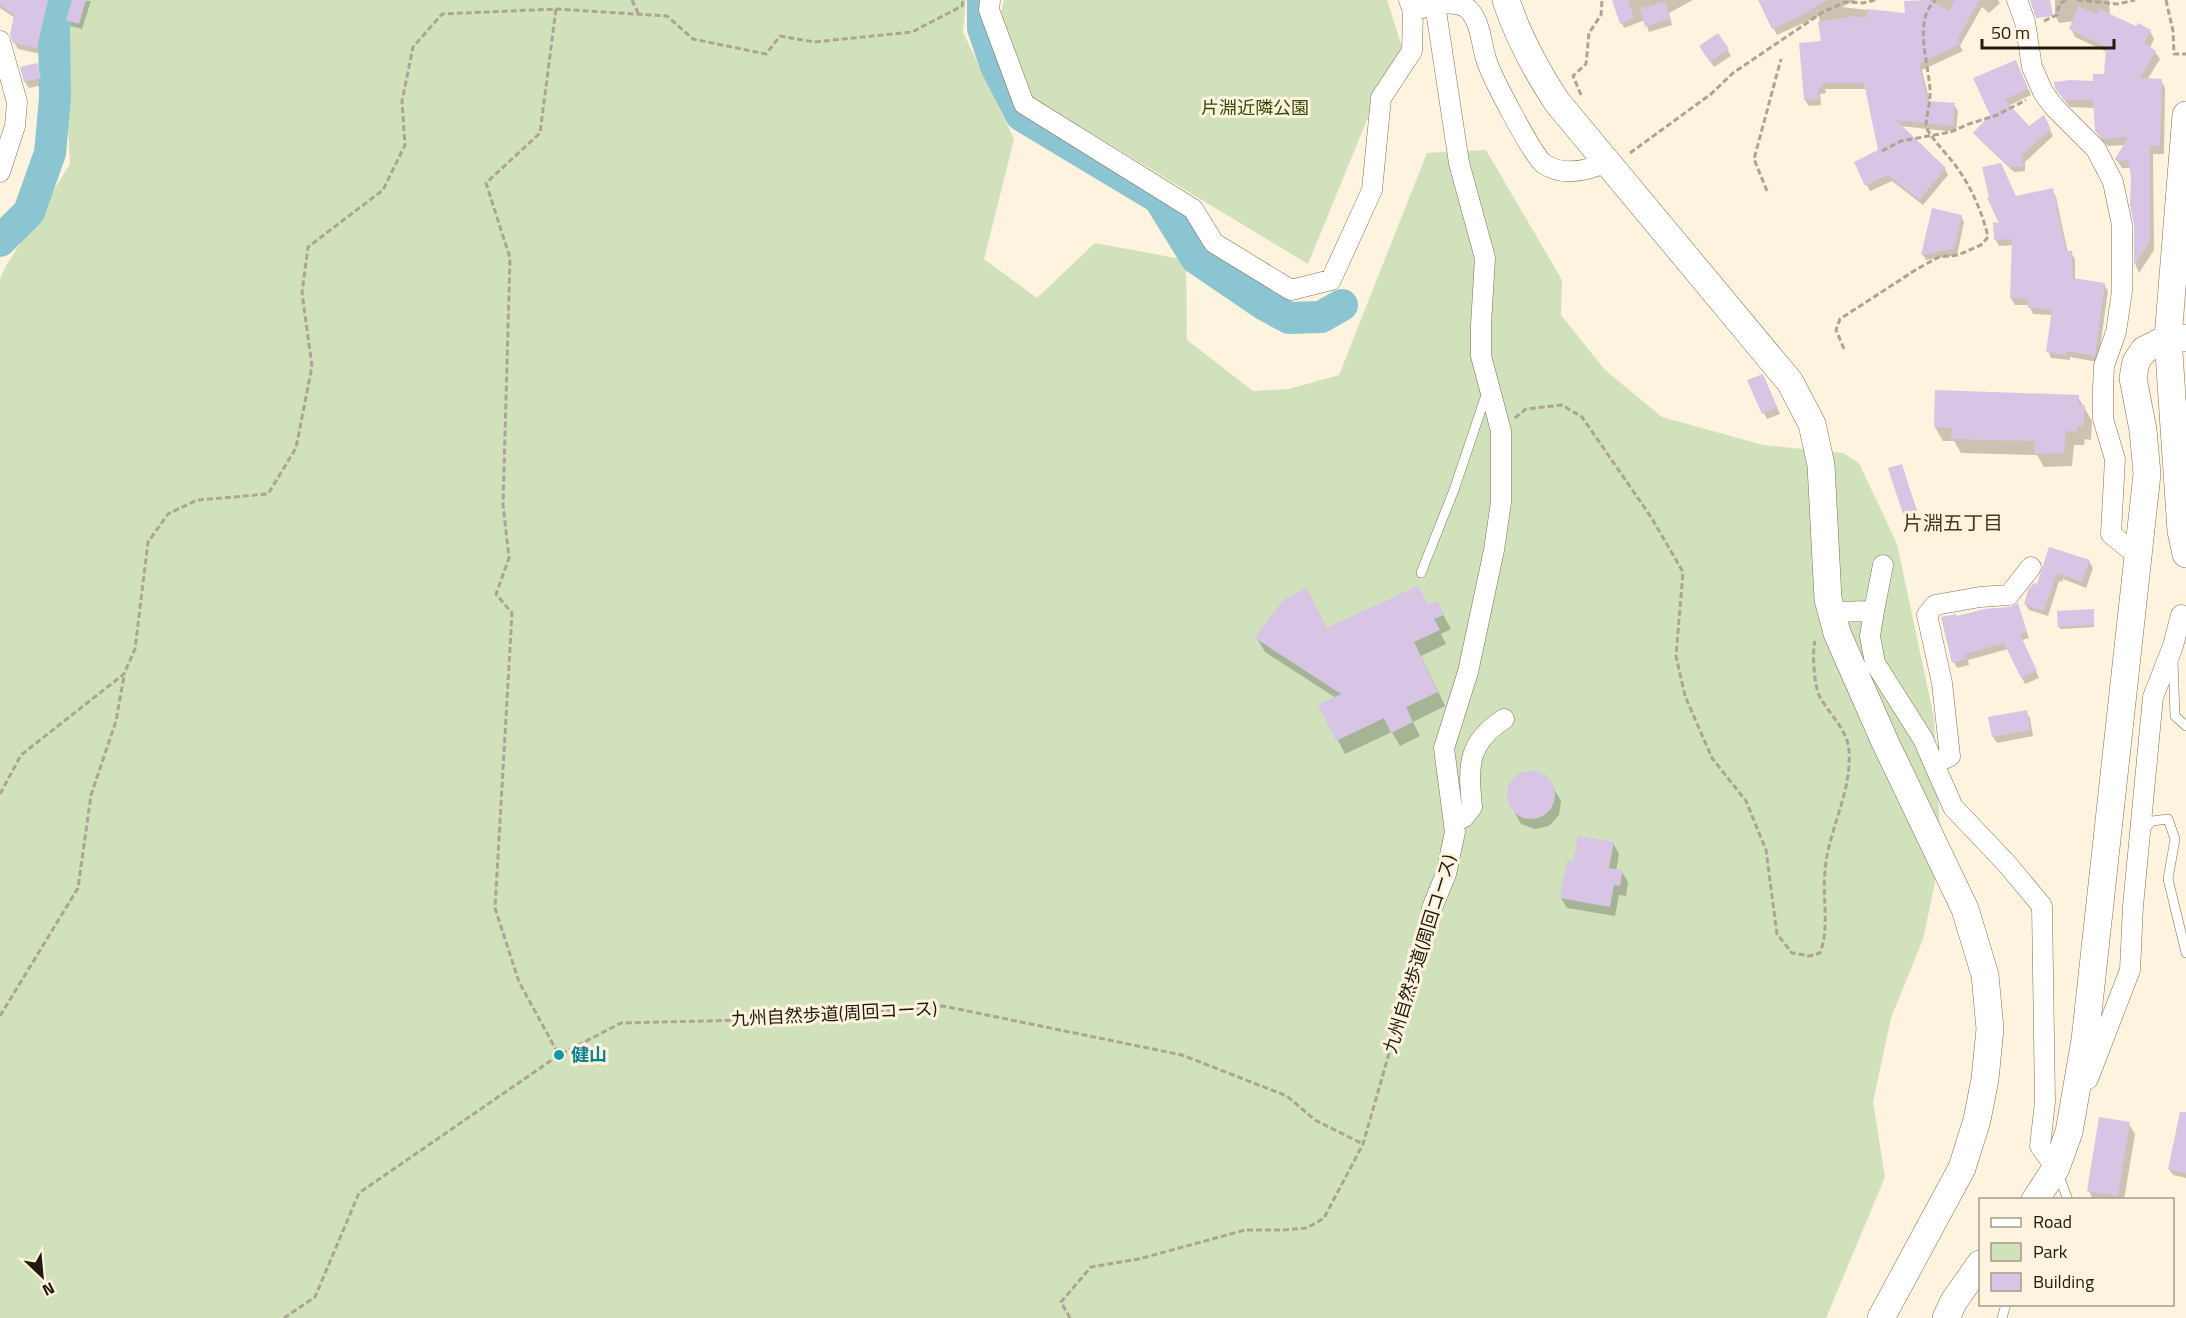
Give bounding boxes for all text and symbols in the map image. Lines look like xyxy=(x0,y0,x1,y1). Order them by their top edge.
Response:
scale bar xyxy=(1982,12,2114,50)
text: 50 m xyxy=(1991,19,2030,46)
park label: 片淵近隣公園 xyxy=(1201,94,1309,121)
district label: 片淵五丁目 xyxy=(1903,507,2003,538)
street label: 九州自然歩道(周回コース) xyxy=(1376,851,1463,1057)
street label: 九州自然歩道(周回コース) xyxy=(730,995,938,1032)
place label: 健山 xyxy=(571,1041,607,1068)
marker: 健山 xyxy=(552,1048,566,1062)
legend xyxy=(1979,1198,2174,1306)
text: Road xyxy=(2033,1208,2072,1235)
text: Park xyxy=(2033,1238,2068,1265)
north arrow xyxy=(12,1246,72,1306)
text: Building xyxy=(2033,1268,2094,1295)
text: N xyxy=(38,1276,59,1303)

